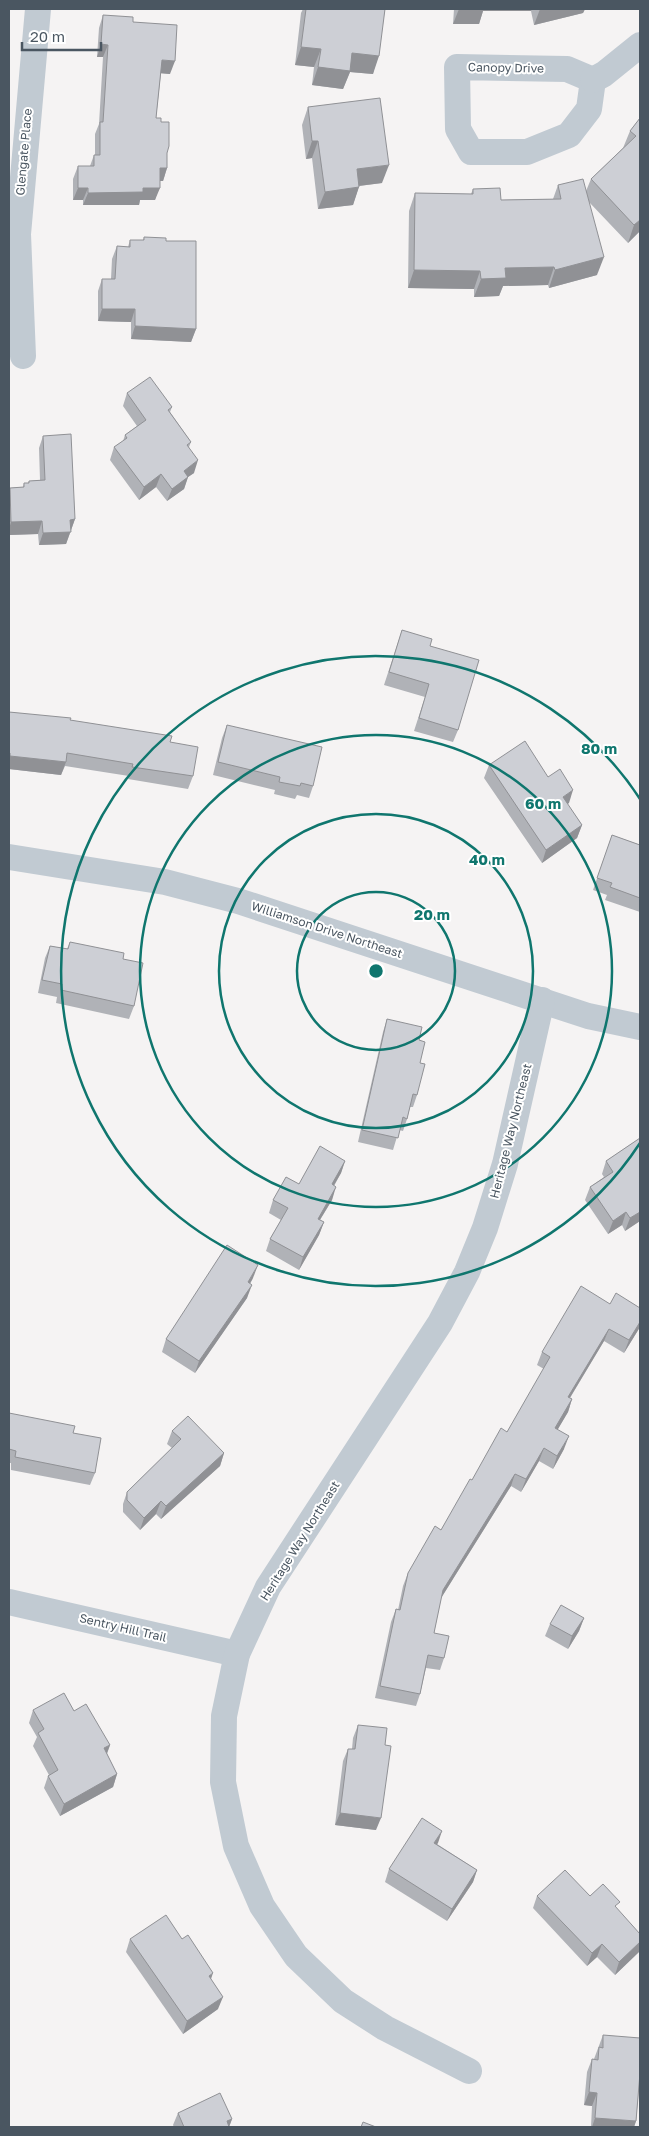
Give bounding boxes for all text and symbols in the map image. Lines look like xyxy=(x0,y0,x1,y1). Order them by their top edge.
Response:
scale bar xyxy=(22,20,101,52)
text: 20 m xyxy=(30,27,65,45)
street label: Canopy Drive xyxy=(468,59,544,76)
street label: Glengate Place xyxy=(12,108,35,196)
text: 80 m xyxy=(581,739,617,757)
text: 60 m xyxy=(525,794,561,812)
text: 40 m xyxy=(469,850,505,868)
street label: Williamson Drive Northeast xyxy=(250,898,405,961)
text: 20 m xyxy=(414,905,450,923)
centre of rings xyxy=(367,962,385,980)
street label: Heritage Way Northeast xyxy=(486,1062,535,1200)
street label: Heritage Way Northeast xyxy=(257,1478,343,1603)
street label: Sentry Hill Trail xyxy=(78,1610,168,1645)

